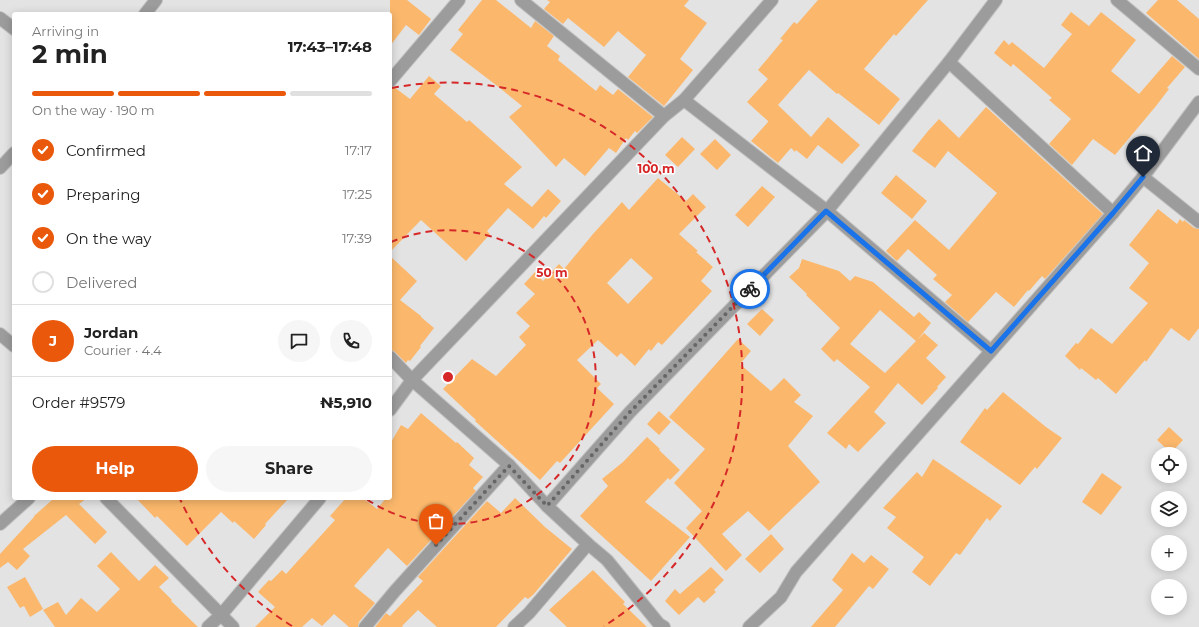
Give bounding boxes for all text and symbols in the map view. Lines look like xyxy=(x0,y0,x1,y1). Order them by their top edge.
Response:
text: Arriving in xyxy=(32,23,99,39)
text: 17:43–17:48 xyxy=(288,37,372,56)
text: 2 min xyxy=(32,38,108,70)
text: On the way · 190 m xyxy=(32,102,155,118)
pin xyxy=(1126,136,1160,177)
icon: check xyxy=(32,139,54,161)
text: Confirmed xyxy=(66,141,146,160)
text: 17:17 xyxy=(345,142,372,158)
icon: home xyxy=(1132,142,1154,164)
text: 100 m xyxy=(638,161,674,176)
icon: check xyxy=(32,183,54,205)
text: Preparing xyxy=(66,185,141,204)
text: 17:25 xyxy=(342,186,372,202)
icon: check xyxy=(32,227,54,249)
text: On the way xyxy=(66,229,151,248)
text: 17:39 xyxy=(342,230,372,246)
text: 50 m xyxy=(536,265,568,280)
courier xyxy=(730,269,770,309)
text: Delivered xyxy=(66,273,138,292)
icon: bike xyxy=(739,278,761,300)
button: chat xyxy=(278,320,320,362)
button: phone xyxy=(330,320,372,362)
text: Jordan xyxy=(84,323,138,342)
text: J xyxy=(49,331,57,350)
text: Courier · 4.4 xyxy=(84,342,162,358)
centre of rings xyxy=(441,370,455,384)
text: Order #9579 xyxy=(32,393,125,412)
text: ₦5,910 xyxy=(320,393,372,412)
button: Help xyxy=(32,446,198,492)
button: Share xyxy=(206,446,372,492)
map controls xyxy=(1151,447,1187,615)
button: locate xyxy=(1151,447,1187,483)
button: layers xyxy=(1151,491,1187,527)
pin xyxy=(419,504,453,545)
icon: bag xyxy=(425,510,447,532)
button: + xyxy=(1151,535,1187,571)
button: − xyxy=(1151,579,1187,615)

